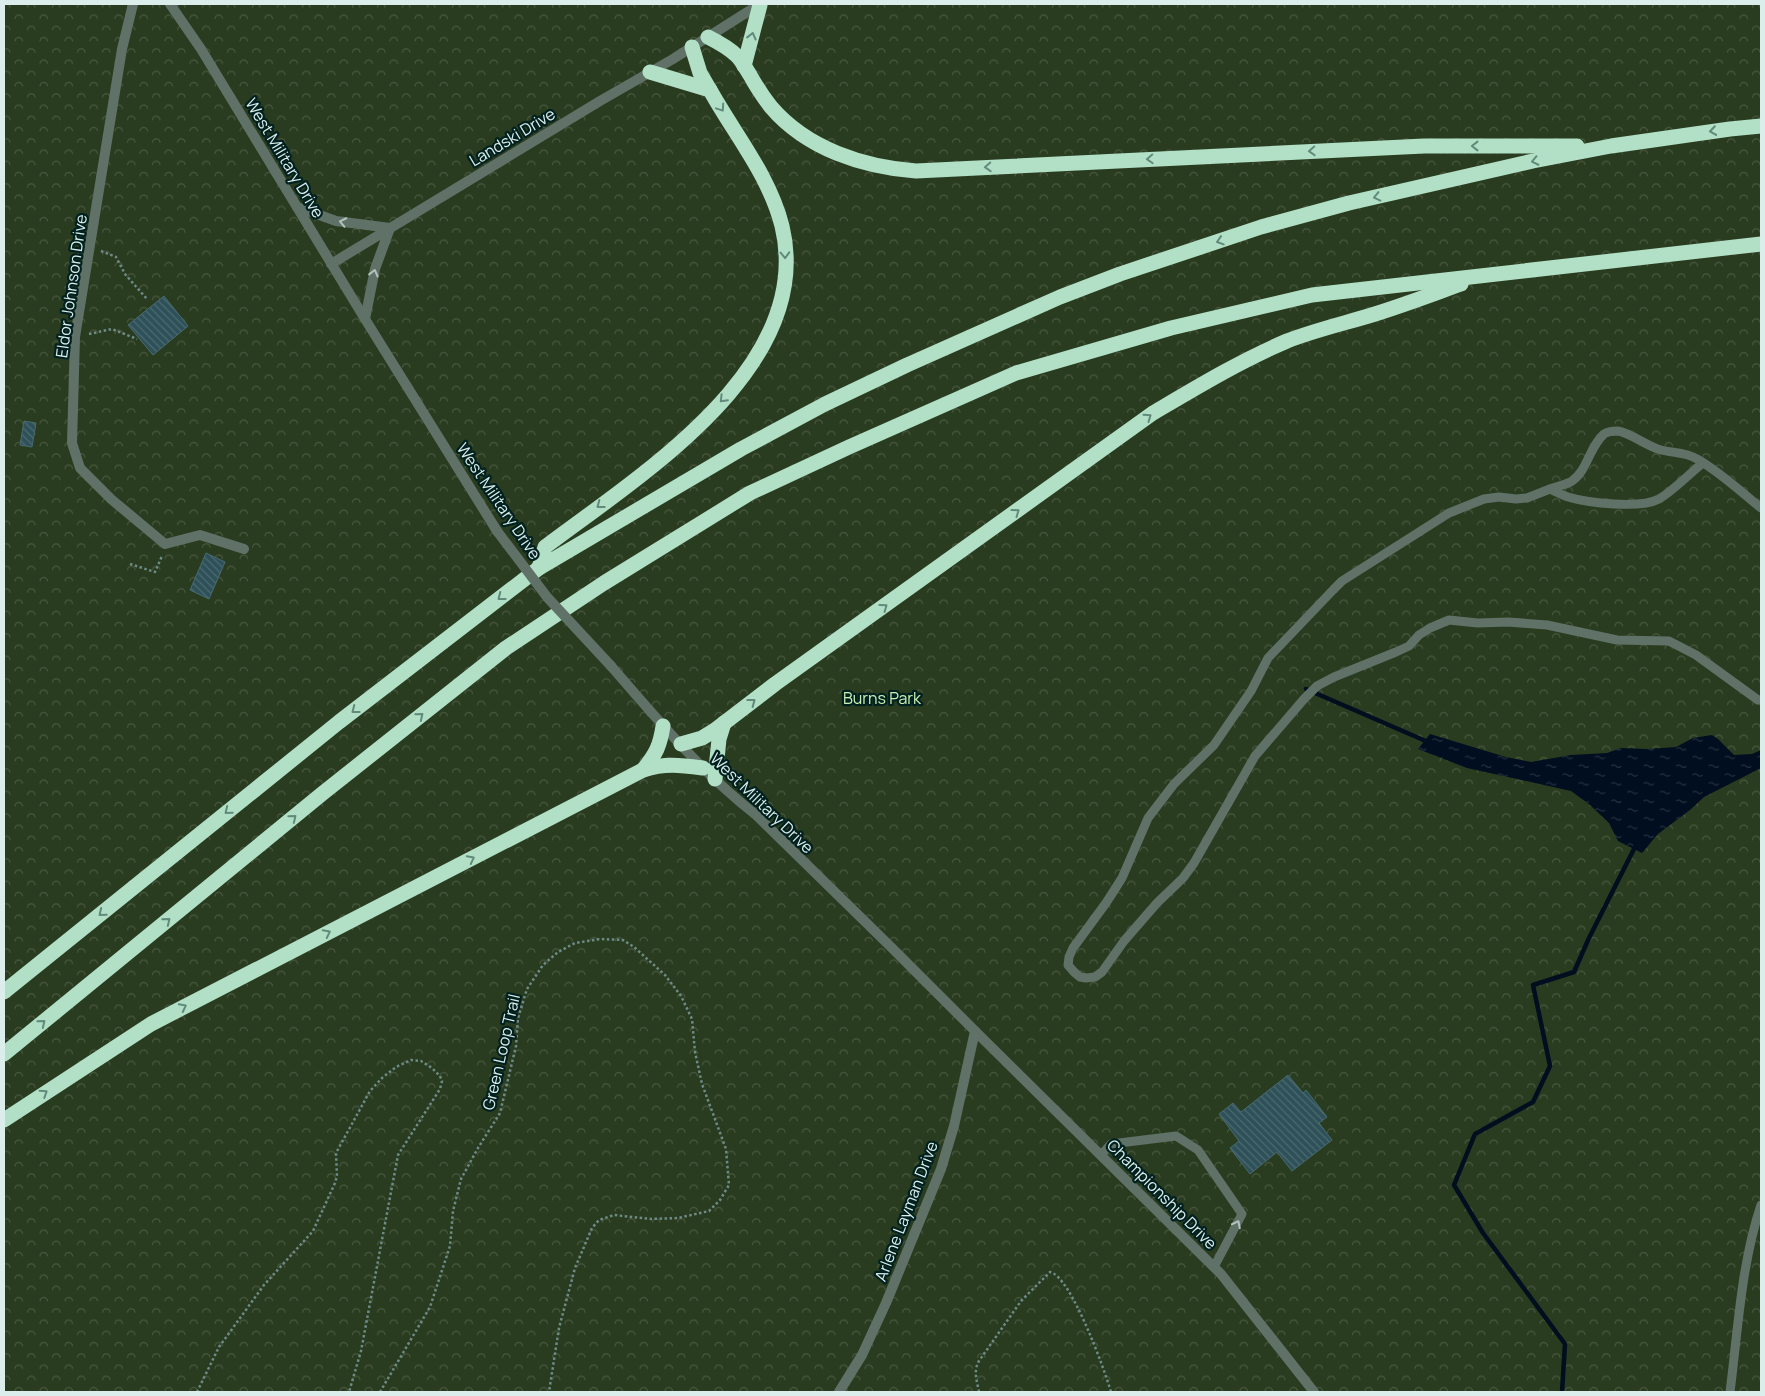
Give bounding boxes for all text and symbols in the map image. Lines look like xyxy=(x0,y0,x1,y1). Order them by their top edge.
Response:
one-way arrow xyxy=(746,31,757,40)
street label: West Military Drive xyxy=(241,94,329,222)
one-way arrow xyxy=(715,102,724,112)
street label: Landski Drive xyxy=(465,103,559,171)
one-way arrow xyxy=(1708,126,1717,136)
one-way arrow xyxy=(1470,141,1478,151)
one-way arrow xyxy=(1308,146,1316,157)
one-way arrow xyxy=(1146,154,1154,165)
one-way arrow xyxy=(1531,155,1540,165)
one-way arrow xyxy=(983,162,991,173)
one-way arrow xyxy=(1372,191,1381,202)
street label: Eldor Johnson Drive xyxy=(50,213,92,359)
one-way arrow xyxy=(338,217,347,228)
one-way arrow xyxy=(1217,235,1225,245)
one-way arrow xyxy=(780,251,791,259)
one-way arrow xyxy=(369,269,379,277)
one-way arrow xyxy=(720,394,729,403)
one-way arrow xyxy=(1142,414,1152,423)
street label: West Military Drive xyxy=(452,438,546,564)
one-way arrow xyxy=(597,500,606,508)
one-way arrow xyxy=(1010,509,1020,518)
one-way arrow xyxy=(497,592,506,601)
one-way arrow xyxy=(878,604,887,612)
park label: Burns Park xyxy=(843,687,922,709)
one-way arrow xyxy=(746,699,756,708)
one-way arrow xyxy=(352,704,361,712)
one-way arrow xyxy=(414,714,423,722)
street label: West Military Drive xyxy=(705,748,819,858)
one-way arrow xyxy=(225,805,234,813)
one-way arrow xyxy=(288,814,297,823)
one-way arrow xyxy=(466,855,475,865)
one-way arrow xyxy=(98,907,107,916)
one-way arrow xyxy=(162,917,171,926)
one-way arrow xyxy=(322,929,331,939)
street label: Green Loop Trail xyxy=(477,992,525,1112)
one-way arrow xyxy=(177,1003,186,1013)
one-way arrow xyxy=(36,1020,45,1029)
one-way arrow xyxy=(39,1089,48,1099)
street label: Championship Drive xyxy=(1102,1134,1222,1254)
street label: Arlene Layman Drive xyxy=(869,1138,943,1284)
one-way arrow xyxy=(1231,1220,1241,1229)

